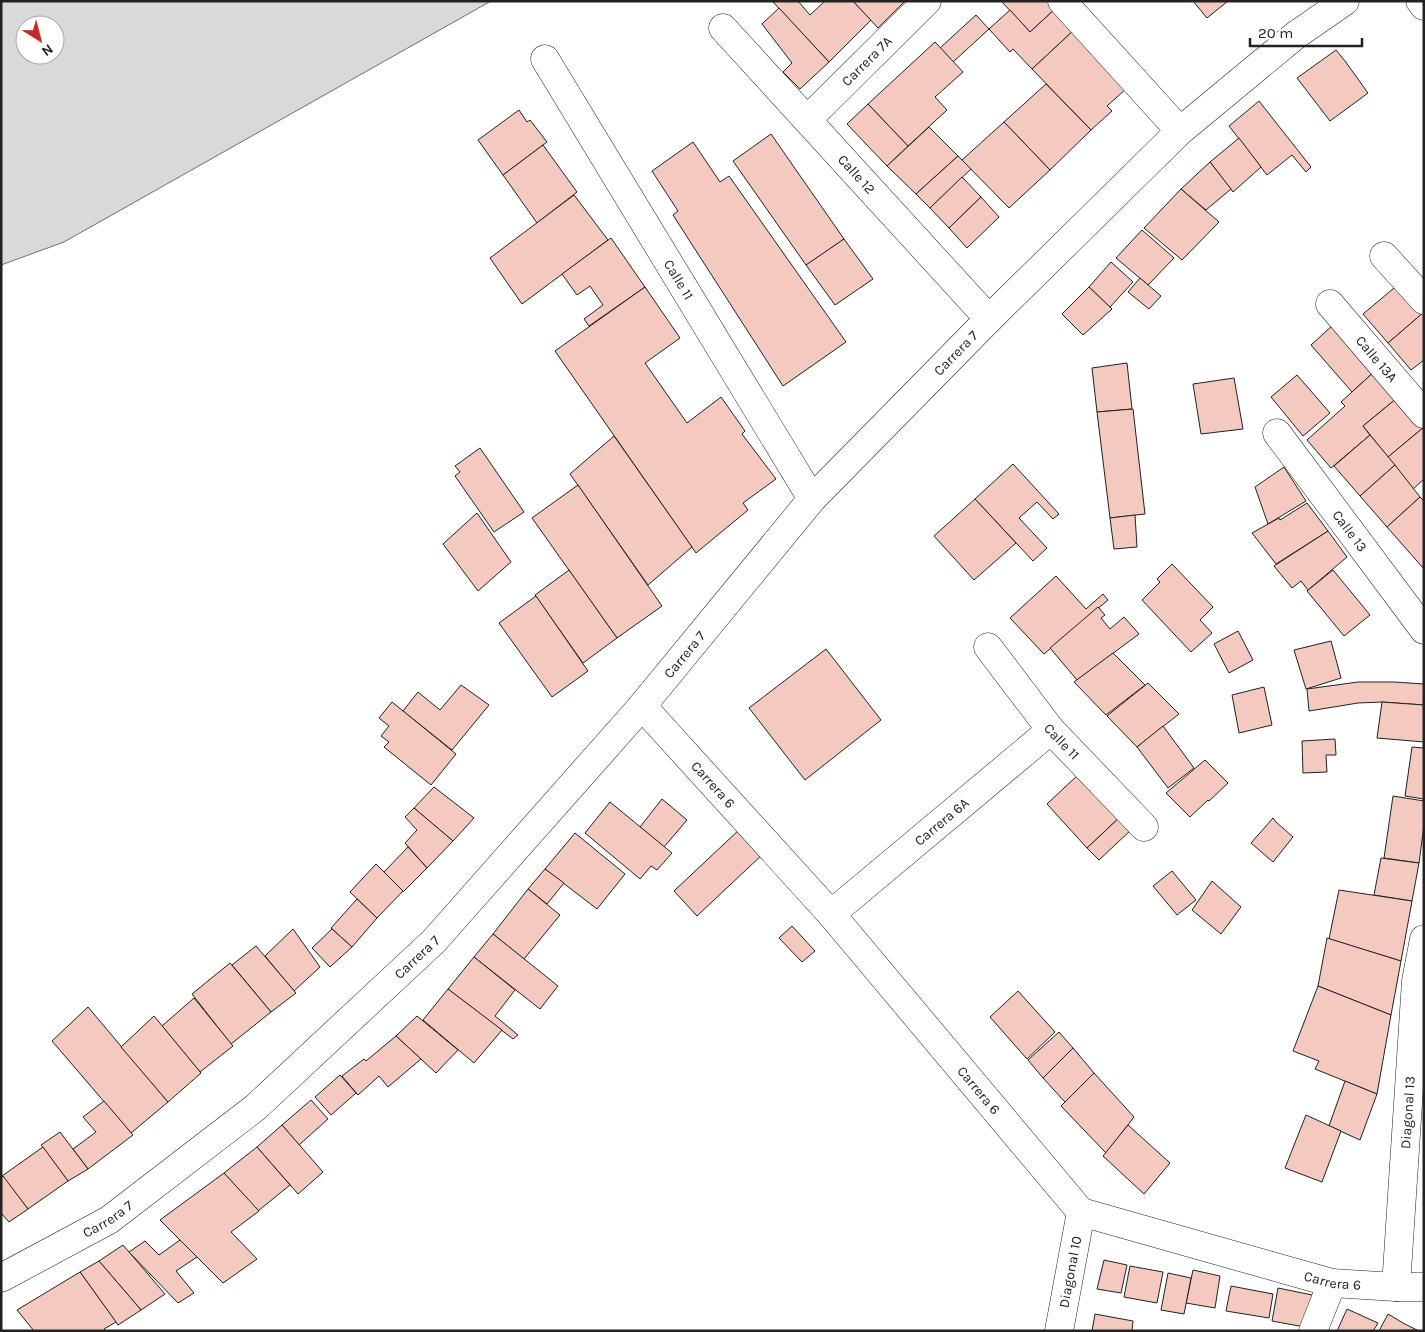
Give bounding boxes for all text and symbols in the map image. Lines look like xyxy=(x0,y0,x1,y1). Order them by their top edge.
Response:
north arrow xyxy=(15,15,65,65)
scale bar xyxy=(1250,15,1362,47)
text: 20 m xyxy=(1258,24,1293,42)
street label: Carrera 7A xyxy=(838,33,896,90)
text: N xyxy=(38,40,56,60)
street label: Calle 12 xyxy=(834,151,879,198)
street label: Calle 11 xyxy=(660,257,697,303)
street label: Carrera 7 xyxy=(930,327,982,379)
street label: Calle 13A xyxy=(1352,332,1401,386)
street label: Calle 13 xyxy=(1329,507,1371,555)
street label: Carrera 7 xyxy=(660,627,709,682)
street label: Calle 11 xyxy=(1040,720,1083,764)
street label: Carrera 6 xyxy=(687,758,739,812)
street label: Carrera 6A xyxy=(911,794,972,850)
street label: Carrera 7 xyxy=(391,932,444,983)
street label: Carrera 6 xyxy=(953,1063,1003,1118)
street label: Diagonal 13 xyxy=(1397,1075,1419,1149)
street label: Carrera 7 xyxy=(80,1197,137,1242)
street label: Diagonal 10 xyxy=(1055,1235,1085,1310)
street label: Carrera 6 xyxy=(1302,1267,1361,1294)

